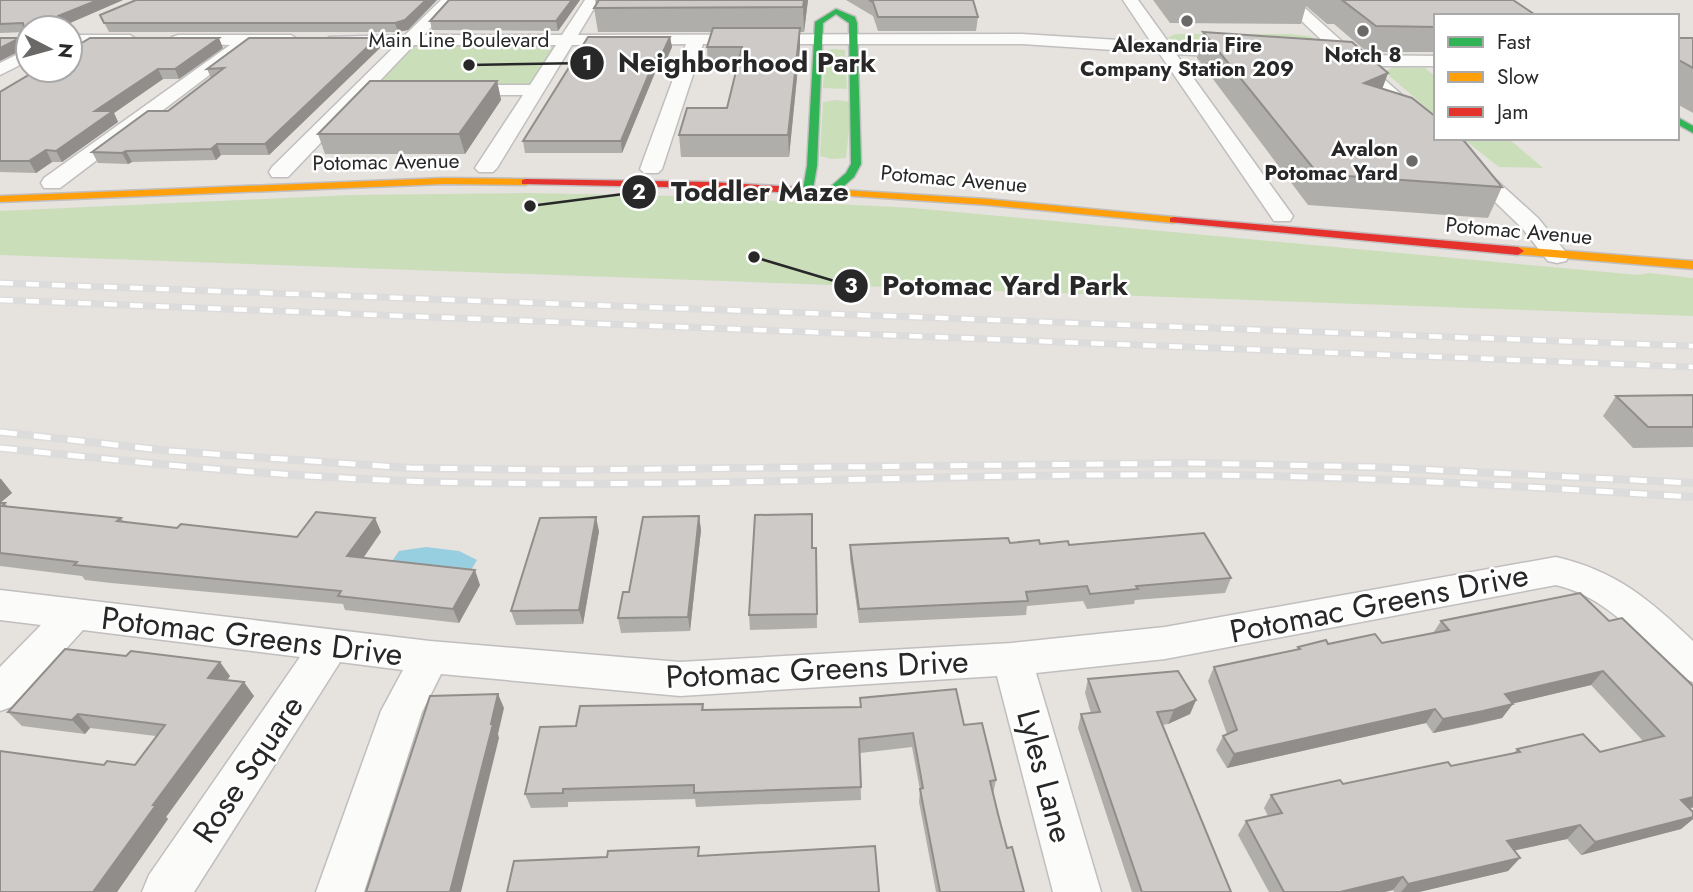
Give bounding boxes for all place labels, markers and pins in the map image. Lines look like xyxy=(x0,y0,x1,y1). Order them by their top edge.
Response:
marker: Alexandria Fire Company Station 209 xyxy=(1179,13,1195,29)
marker: Notch 8 xyxy=(1355,23,1371,39)
place label: Alexandria Fire Company Station 209 xyxy=(1080,30,1294,84)
callout: Neighborhood Park xyxy=(569,38,891,87)
place label: Notch 8 xyxy=(1324,40,1402,70)
place label: Avalon Potomac Yard xyxy=(1264,134,1398,188)
marker: Avalon Potomac Yard xyxy=(1404,153,1420,169)
callout: Toddler Maze xyxy=(622,167,863,216)
callout: Potomac Yard Park xyxy=(833,261,1142,310)

